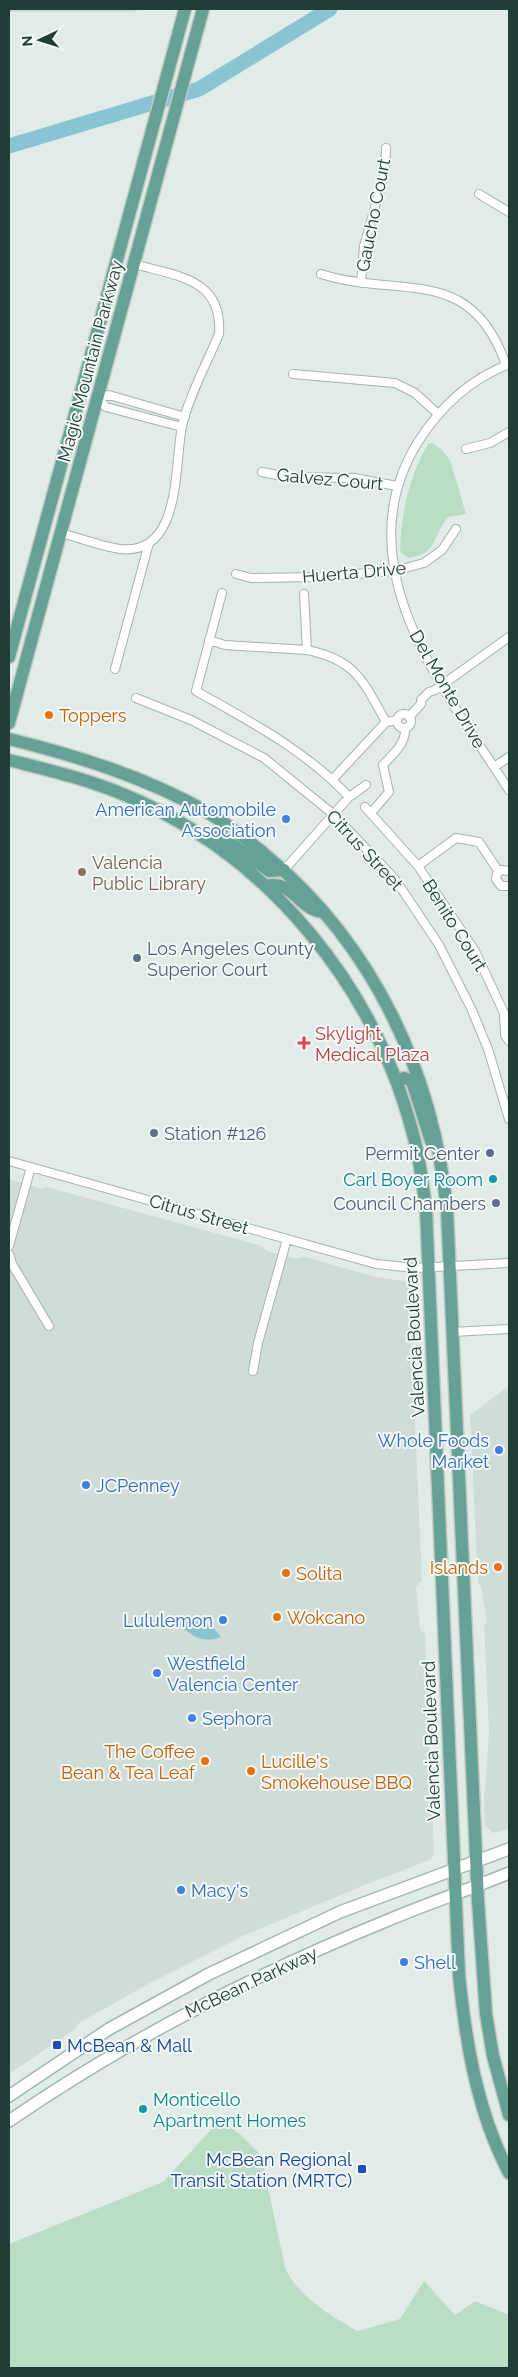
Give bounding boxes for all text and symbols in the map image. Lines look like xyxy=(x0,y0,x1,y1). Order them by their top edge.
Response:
north arrow xyxy=(15,15,65,65)
text: N xyxy=(19,35,35,47)
street label: Gaucho Court xyxy=(352,156,394,274)
street label: Magic Mountain Parkway xyxy=(53,258,127,464)
street label: Galvez Court xyxy=(276,464,384,494)
street label: Huerta Drive xyxy=(301,557,407,587)
street label: Del Monte Drive xyxy=(406,626,491,752)
place label: Toppers xyxy=(59,705,127,726)
marker: Toppers xyxy=(43,709,55,721)
place label: American Automobile Association xyxy=(95,799,276,841)
street label: Citrus Street xyxy=(322,805,408,895)
marker: American Automobile Association xyxy=(280,813,292,825)
place label: Valencia Public Library xyxy=(92,852,206,894)
marker: Valencia Public Library xyxy=(76,866,88,878)
street label: Benito Court xyxy=(418,875,492,975)
place label: Los Angeles County Superior Court xyxy=(147,938,314,980)
marker: Los Angeles County Superior Court xyxy=(131,952,143,964)
place label: Skylight Medical Plaza xyxy=(315,1023,430,1065)
marker: Skylight Medical Plaza xyxy=(297,1036,311,1050)
place label: Station #126 xyxy=(164,1123,267,1144)
marker: Station #126 xyxy=(148,1127,160,1139)
place label: Permit Center xyxy=(365,1143,481,1164)
marker: Permit Center xyxy=(484,1147,496,1159)
place label: Carl Boyer Room xyxy=(343,1169,483,1190)
marker: Carl Boyer Room xyxy=(487,1173,499,1185)
street label: Citrus Street xyxy=(147,1190,251,1238)
place label: Council Chambers xyxy=(333,1193,486,1214)
marker: Council Chambers xyxy=(490,1197,502,1209)
street label: Valencia Boulevard xyxy=(399,1256,429,1418)
place label: Whole Foods Market xyxy=(378,1430,489,1472)
marker: Whole Foods Market xyxy=(493,1444,505,1456)
place label: JCPenney xyxy=(96,1475,180,1496)
marker: JCPenney xyxy=(80,1479,92,1491)
place label: Islands xyxy=(430,1557,488,1578)
marker: Islands xyxy=(492,1561,504,1573)
place label: Solita xyxy=(296,1563,342,1584)
marker: Solita xyxy=(280,1567,292,1579)
place label: Wokcano xyxy=(287,1607,366,1628)
place label: Lululemon xyxy=(123,1610,213,1631)
marker: Wokcano xyxy=(271,1611,283,1623)
marker: Lululemon xyxy=(217,1614,229,1626)
place label: Westfield Valencia Center xyxy=(167,1653,299,1695)
street label: Valencia Boulevard xyxy=(418,1661,444,1821)
marker: Westfield Valencia Center xyxy=(151,1667,163,1679)
place label: Sephora xyxy=(202,1708,272,1729)
marker: Sephora xyxy=(186,1712,198,1724)
place label: The Coffee Bean & Tea Leaf xyxy=(61,1741,196,1783)
place label: Lucille's Smokehouse BBQ xyxy=(261,1751,412,1793)
marker: The Coffee Bean & Tea Leaf xyxy=(199,1755,211,1767)
marker: Lucille's Smokehouse BBQ xyxy=(245,1765,257,1777)
place label: Macy's xyxy=(191,1880,248,1901)
marker: Macy's xyxy=(175,1884,187,1896)
street label: McBean Parkway xyxy=(182,1942,321,2022)
place label: Shell xyxy=(414,1952,456,1973)
marker: Shell xyxy=(398,1956,410,1968)
place label: McBean & Mall xyxy=(67,2035,192,2056)
marker: McBean & Mall xyxy=(51,2039,63,2051)
place label: Monticello Apartment Homes xyxy=(153,2089,307,2131)
marker: Monticello Apartment Homes xyxy=(137,2103,149,2115)
place label: McBean Regional Transit Station (MRTC) xyxy=(171,2149,352,2191)
marker: McBean Regional Transit Station (MRTC) xyxy=(356,2163,368,2175)

